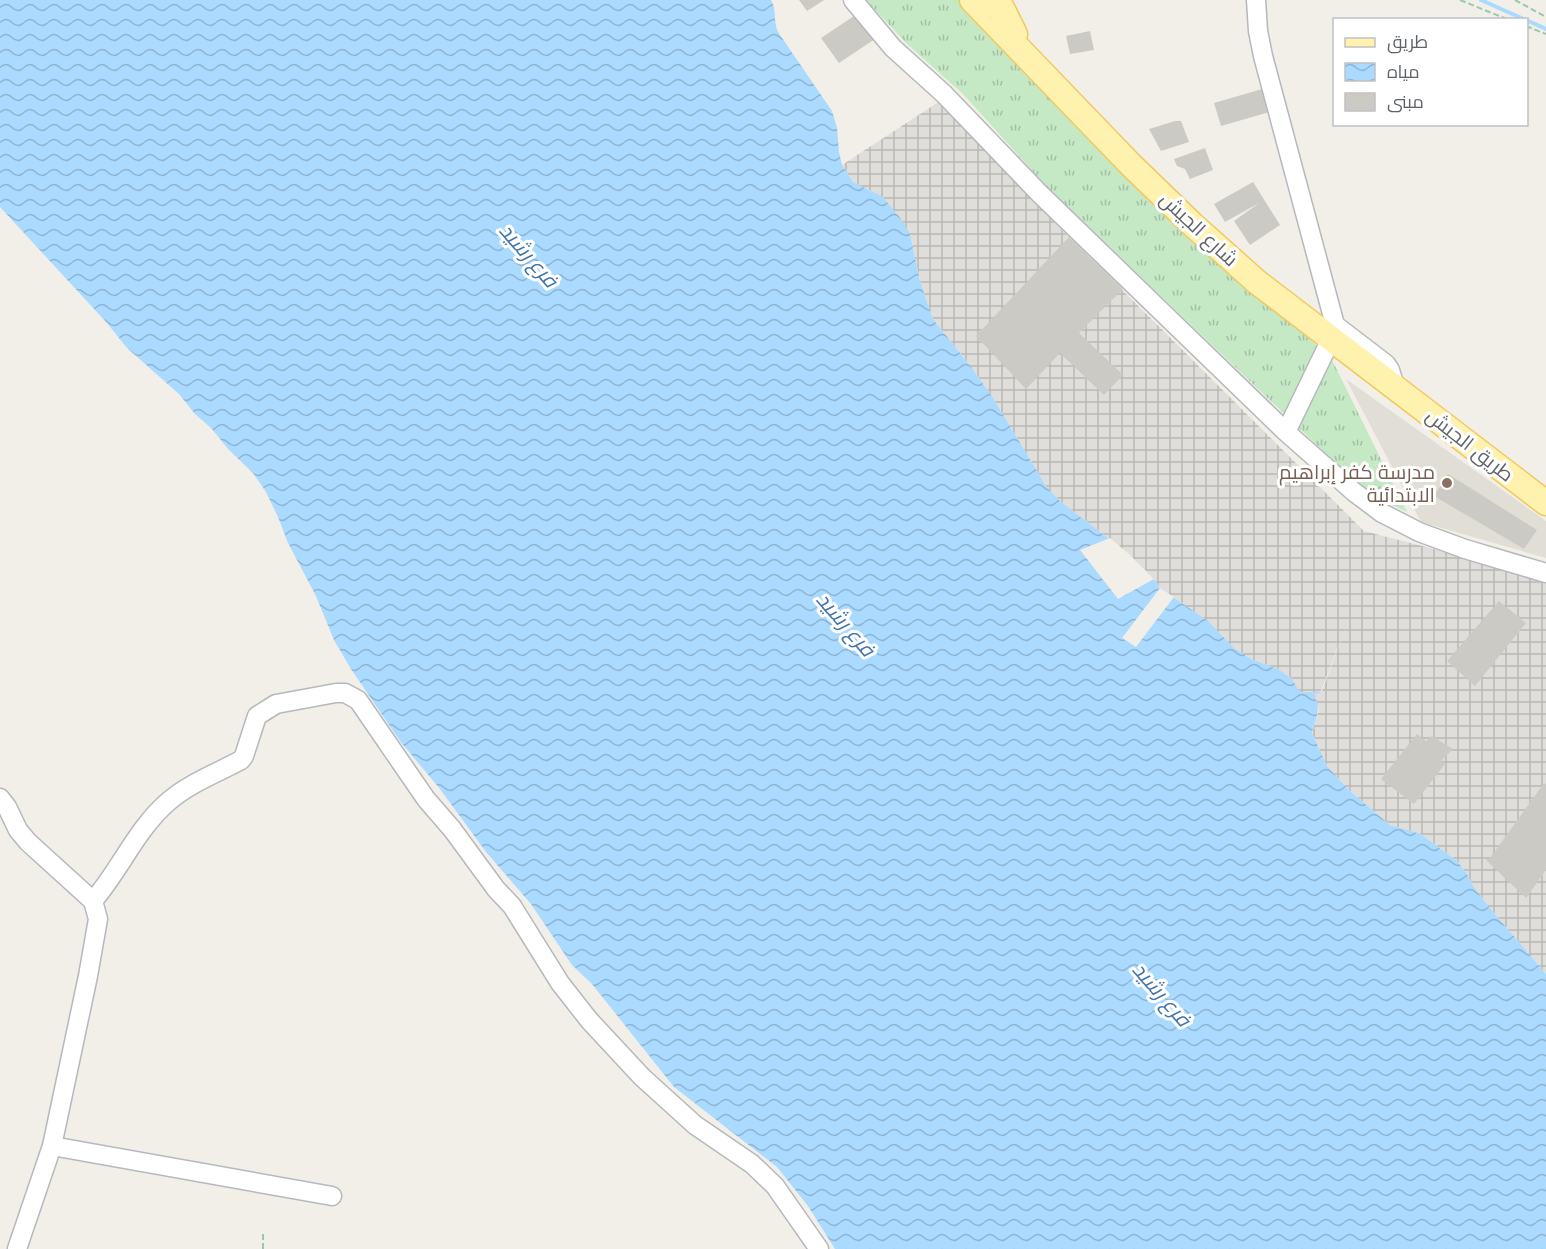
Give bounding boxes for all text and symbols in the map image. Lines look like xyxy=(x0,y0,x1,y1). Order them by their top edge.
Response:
legend xyxy=(1333,18,1528,126)
text: طريق xyxy=(1387,30,1428,54)
text: مياه xyxy=(1387,60,1420,83)
text: مبنى xyxy=(1387,90,1424,113)
street label: شارع الجيش xyxy=(1154,186,1244,273)
water label: فرع رشيد xyxy=(493,217,565,294)
street label: طريق الجيش xyxy=(1421,402,1519,488)
place label: مدرسة كفر إبراهيم الابتدائية xyxy=(1279,459,1435,508)
marker: مدرسة كفر إبراهيم الابتدائية xyxy=(1440,476,1454,490)
water label: فرع رشيد xyxy=(810,586,882,663)
water label: فرع رشيد xyxy=(1126,956,1198,1033)

